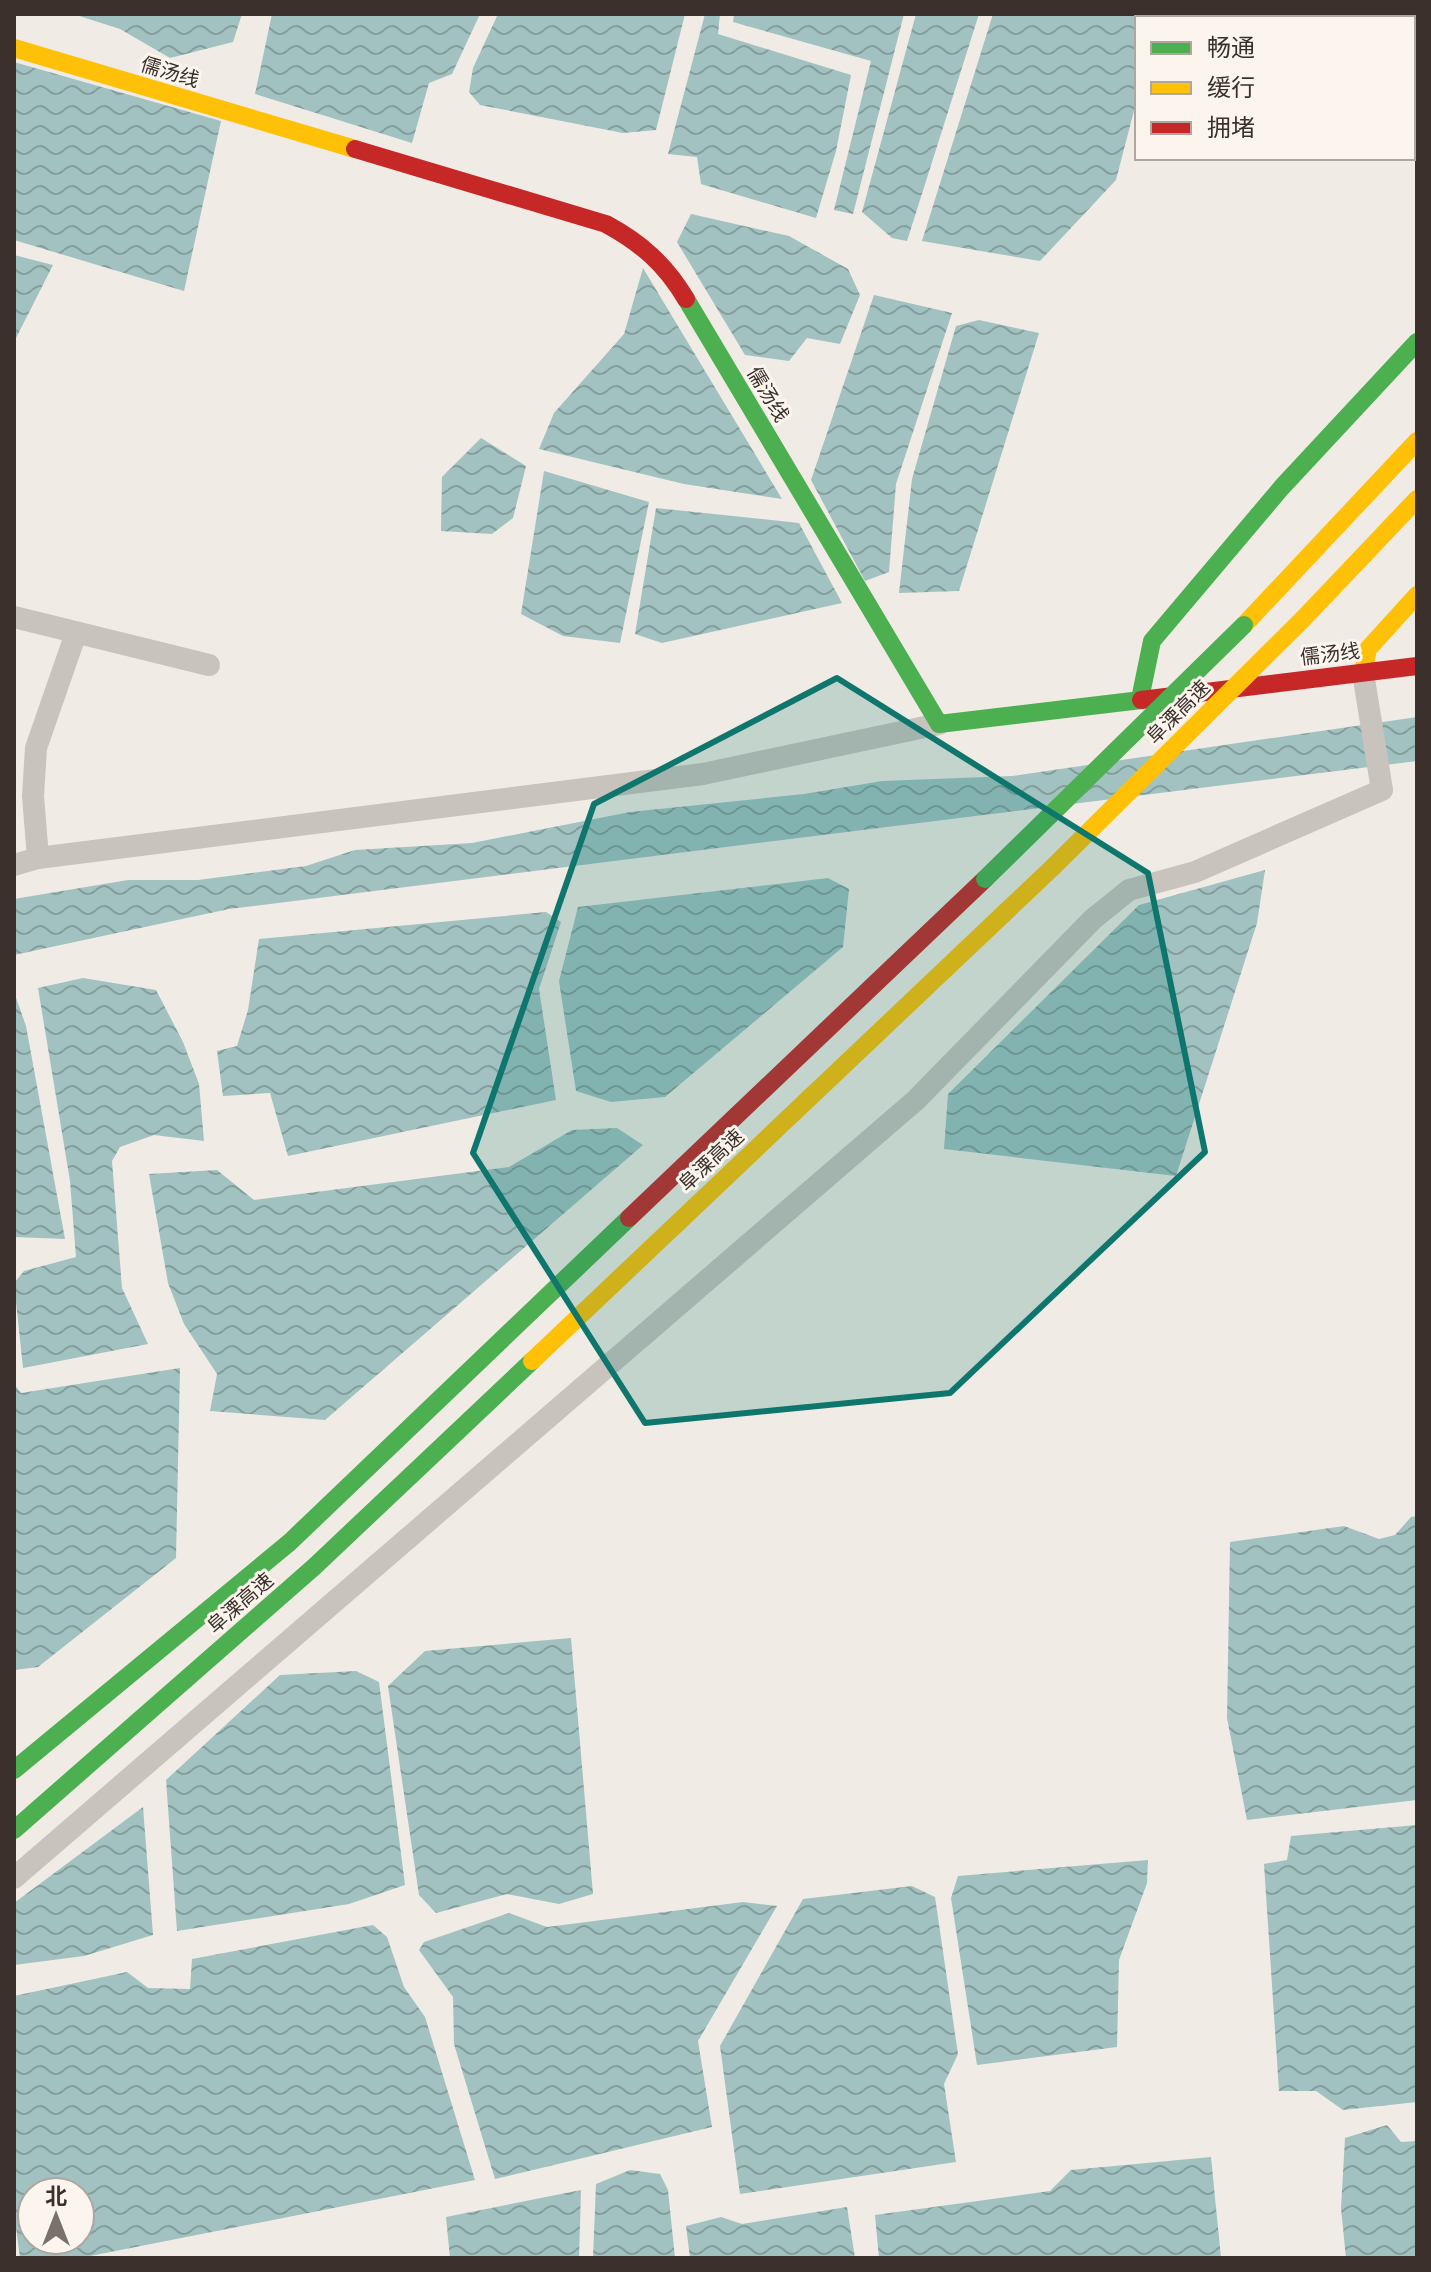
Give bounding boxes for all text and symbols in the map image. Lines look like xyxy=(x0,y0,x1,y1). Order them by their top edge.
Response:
legend xyxy=(1135,16,1415,160)
text: 畅通 xyxy=(1207,29,1255,65)
street label: 儒汤线 xyxy=(137,48,203,95)
text: 缓行 xyxy=(1207,69,1255,105)
text: 拥堵 xyxy=(1207,109,1255,145)
street label: 儒汤线 xyxy=(740,360,797,427)
street label: 儒汤线 xyxy=(1298,634,1362,673)
street label: 阜溧高速 xyxy=(1138,672,1217,751)
street label: 阜溧高速 xyxy=(671,1121,750,1198)
street label: 阜溧高速 xyxy=(199,1565,280,1641)
north arrow xyxy=(16,2176,96,2256)
text: 北 xyxy=(45,2179,67,2213)

